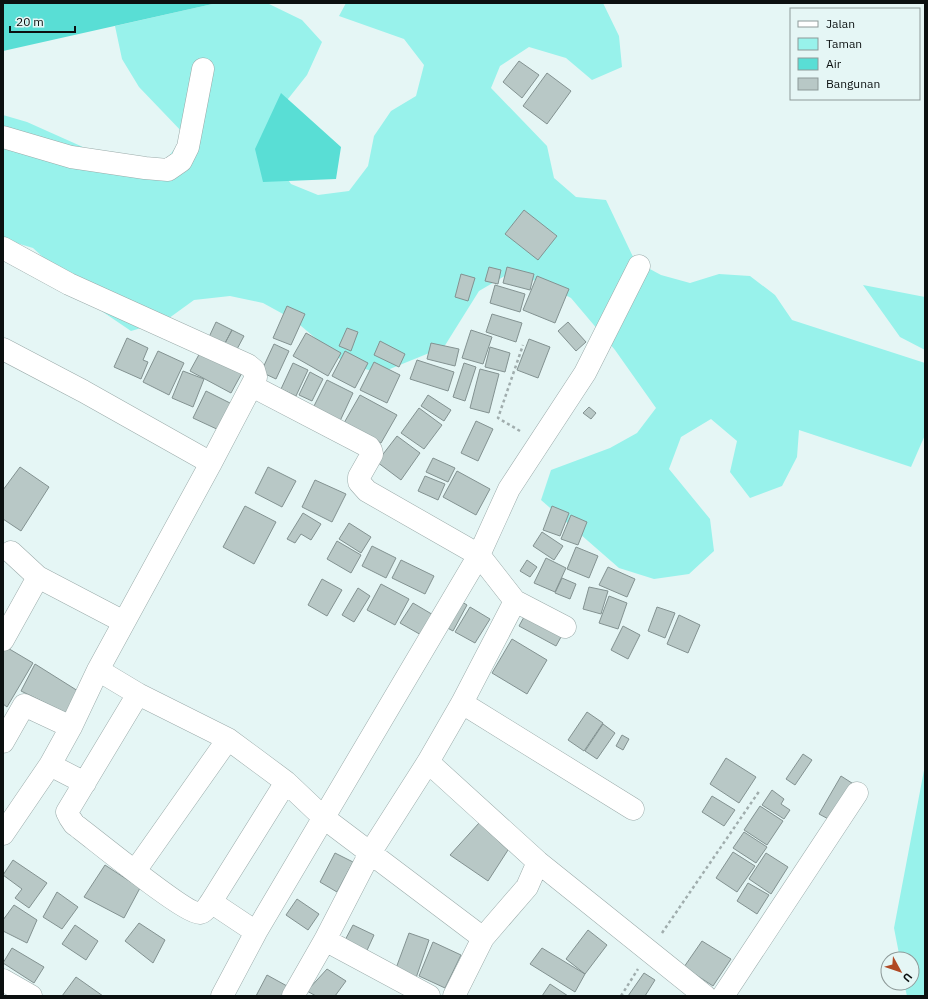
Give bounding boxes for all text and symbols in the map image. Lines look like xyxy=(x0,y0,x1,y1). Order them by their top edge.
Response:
scale bar xyxy=(10,8,75,34)
legend xyxy=(790,8,920,100)
text: 20 m xyxy=(16,14,44,29)
text: Jalan xyxy=(826,16,855,31)
text: Taman xyxy=(826,36,862,51)
text: Air xyxy=(826,56,842,71)
text: Bangunan xyxy=(826,76,880,91)
north arrow xyxy=(880,951,920,991)
text: U xyxy=(900,970,915,985)

